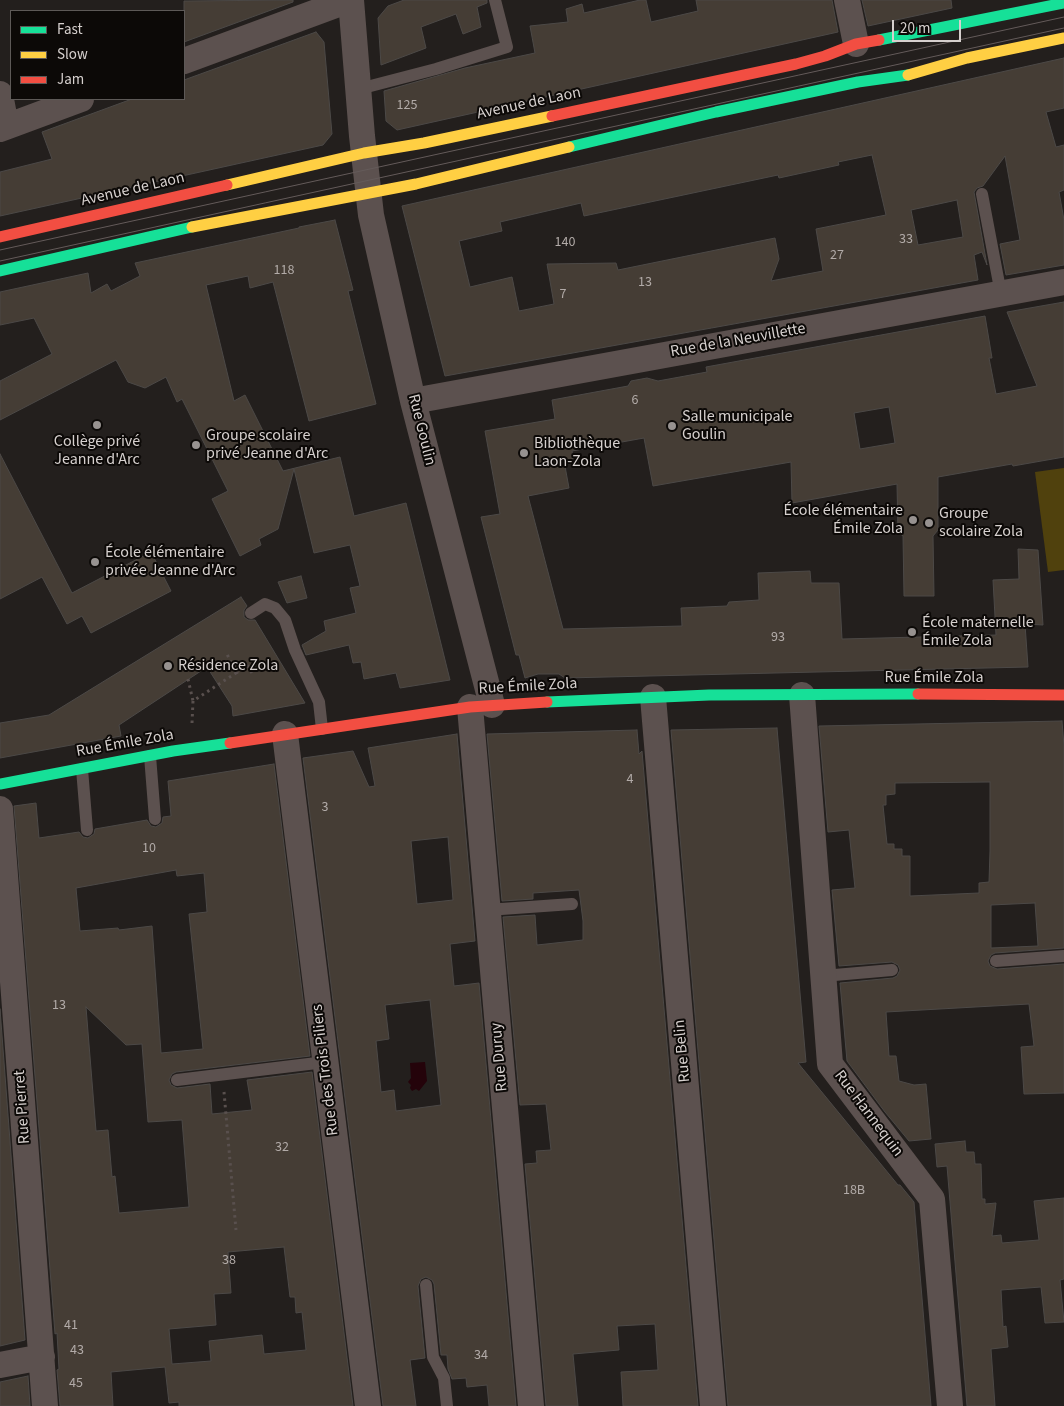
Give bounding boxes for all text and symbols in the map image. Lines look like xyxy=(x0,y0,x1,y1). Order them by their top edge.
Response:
legend xyxy=(10,10,185,100)
scale bar xyxy=(894,10,963,42)
text: 20 m xyxy=(900,18,930,39)
text: Fast xyxy=(57,19,83,40)
text: Slow xyxy=(57,44,88,65)
text: Jam xyxy=(57,69,84,90)
street label: Avenue de Laon xyxy=(475,84,583,124)
house number: 125 xyxy=(397,98,417,114)
street label: Avenue de Laon xyxy=(79,169,187,211)
house number: 33 xyxy=(899,232,913,248)
house number: 140 xyxy=(555,235,575,251)
house number: 27 xyxy=(830,248,844,264)
house number: 118 xyxy=(274,263,294,279)
house number: 13 xyxy=(638,275,652,291)
house number: 7 xyxy=(560,287,566,303)
street label: Rue de la Neuvillette xyxy=(669,320,807,362)
street label: Rue Goulin xyxy=(403,392,439,468)
house number: 6 xyxy=(632,393,638,409)
place label: Salle municipale Goulin xyxy=(682,407,793,445)
marker: Collège privé Jeanne d'Arc xyxy=(91,419,103,431)
marker: Salle municipale Goulin xyxy=(666,420,678,432)
place label: Groupe scolaire privé Jeanne d'Arc xyxy=(206,426,328,464)
place label: Collège privé Jeanne d'Arc xyxy=(54,432,140,470)
place label: Bibliothèque Laon-Zola xyxy=(534,434,620,472)
marker: Groupe scolaire privé Jeanne d'Arc xyxy=(190,439,202,451)
marker: Bibliothèque Laon-Zola xyxy=(518,447,530,459)
place label: École élémentaire Émile Zola xyxy=(784,501,903,539)
place label: Groupe scolaire Zola xyxy=(939,504,1023,542)
marker: École élémentaire Émile Zola xyxy=(907,514,919,526)
marker: Groupe scolaire Zola xyxy=(923,517,935,529)
place label: École élémentaire privée Jeanne d'Arc xyxy=(105,543,235,581)
marker: École élémentaire privée Jeanne d'Arc xyxy=(89,556,101,568)
place label: École maternelle Émile Zola xyxy=(922,613,1034,651)
marker: École maternelle Émile Zola xyxy=(906,626,918,638)
house number: 93 xyxy=(771,630,785,646)
place label: Résidence Zola xyxy=(178,656,278,676)
marker: Résidence Zola xyxy=(162,660,174,672)
street label: Rue Émile Zola xyxy=(885,668,983,688)
street label: Rue Émile Zola xyxy=(478,675,578,699)
street label: Rue Émile Zola xyxy=(75,726,175,762)
house number: 4 xyxy=(627,772,633,788)
house number: 3 xyxy=(322,800,328,816)
house number: 10 xyxy=(142,841,156,857)
house number: 13 xyxy=(52,998,66,1014)
street label: Rue des Trois Piliers xyxy=(308,1003,344,1137)
street label: Rue Belin xyxy=(671,1019,695,1083)
street label: Rue Duruy xyxy=(487,1022,513,1092)
street label: Rue Hannequin xyxy=(829,1067,907,1161)
street label: Rue Pierret xyxy=(11,1069,35,1145)
house number: 32 xyxy=(275,1140,289,1156)
house number: 18B xyxy=(843,1183,865,1199)
house number: 38 xyxy=(222,1253,236,1269)
house number: 41 xyxy=(64,1318,78,1334)
house number: 43 xyxy=(70,1343,84,1359)
house number: 34 xyxy=(474,1348,488,1364)
house number: 45 xyxy=(69,1376,83,1392)

